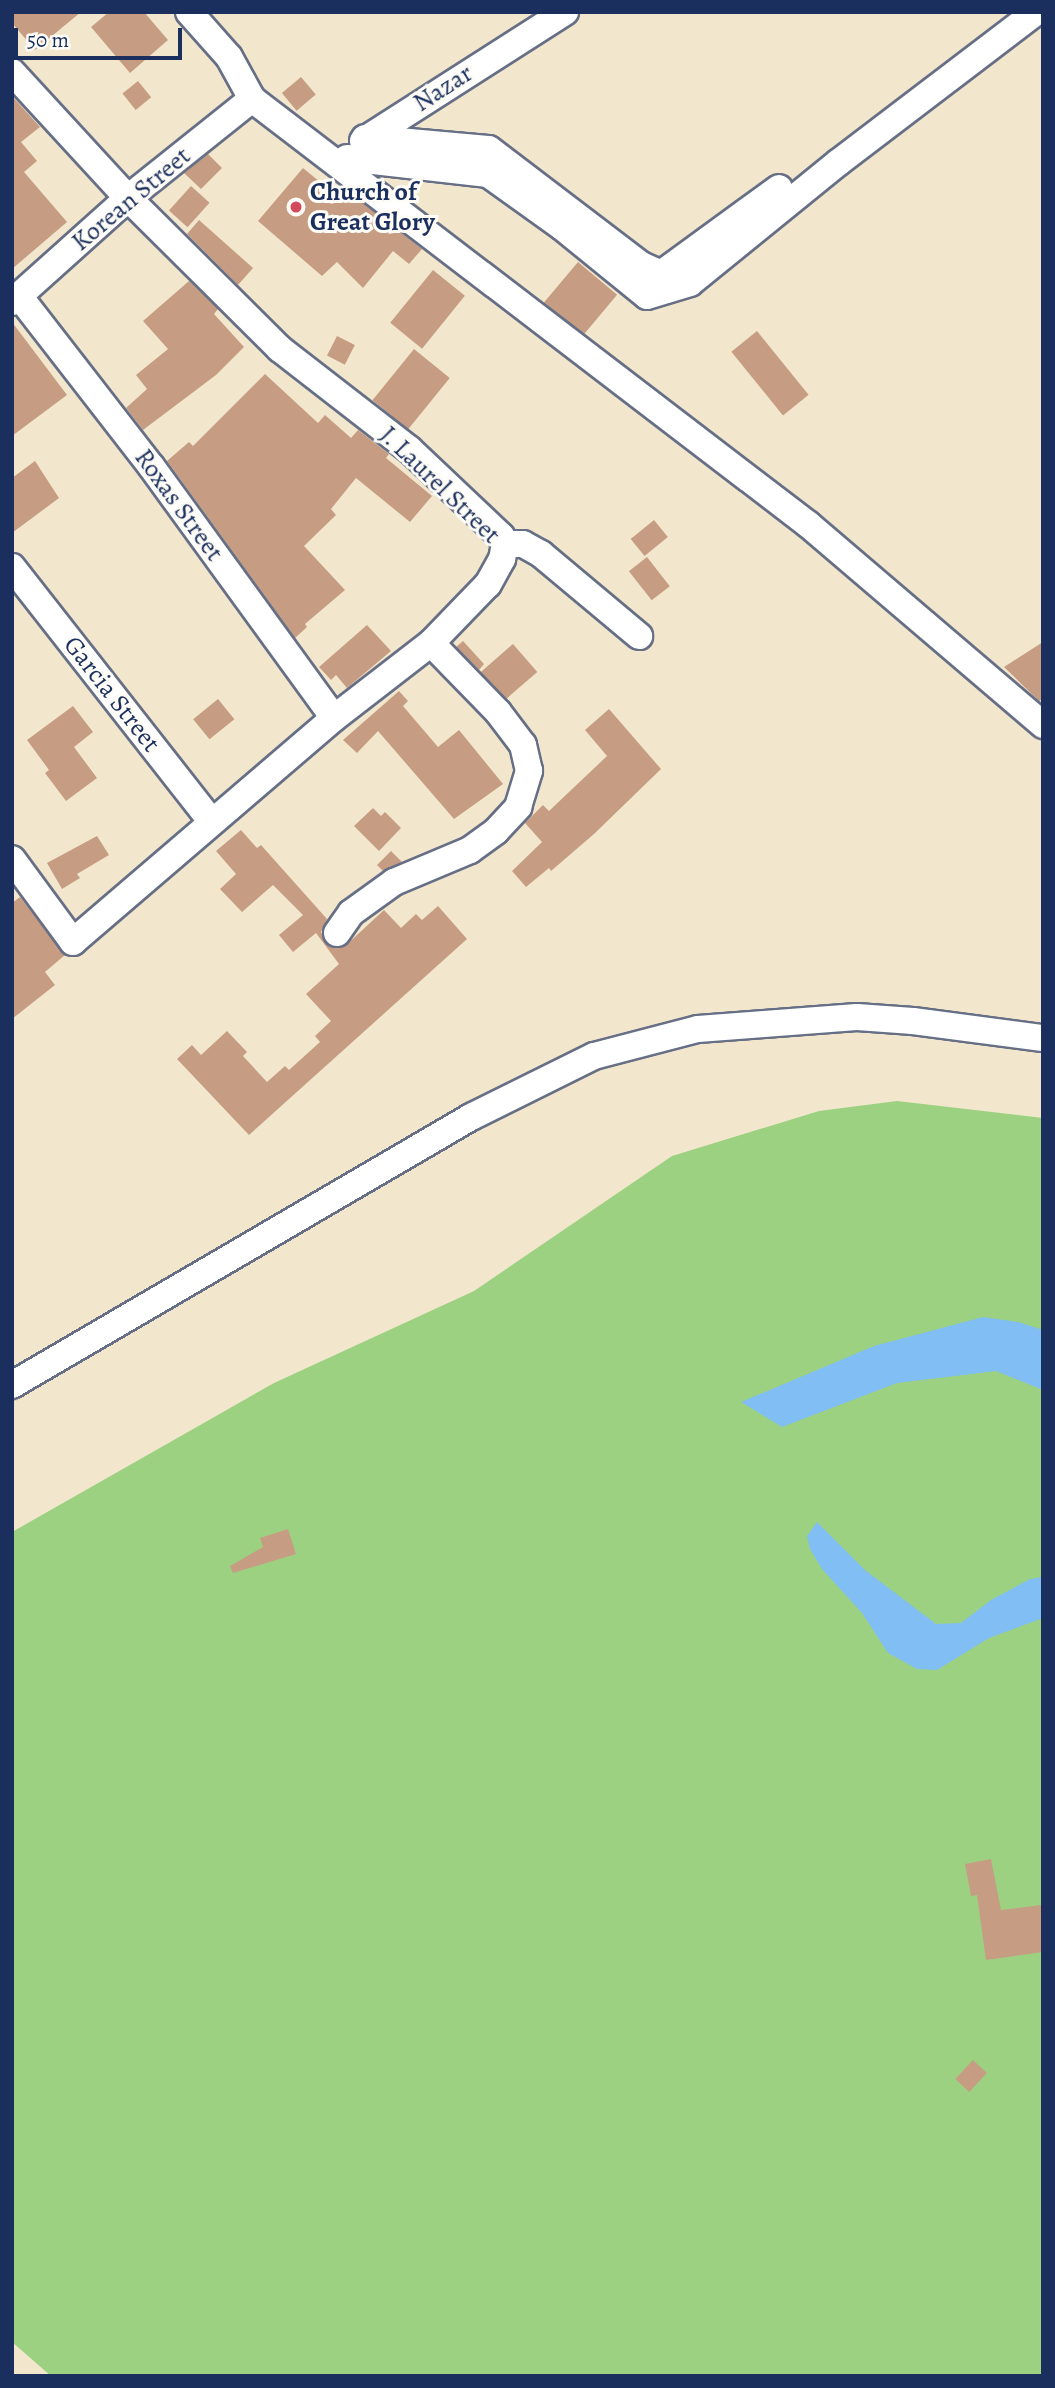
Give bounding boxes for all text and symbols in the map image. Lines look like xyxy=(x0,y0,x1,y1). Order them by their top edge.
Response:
scale bar xyxy=(18,14,186,58)
text: 50 m xyxy=(27,26,69,54)
street label: Nazar xyxy=(408,57,478,119)
street label: Korean Street xyxy=(65,140,197,258)
place label: Church of Great Glory xyxy=(310,176,435,238)
marker: Church of Great Glory xyxy=(288,199,304,215)
street label: J. Laurel Street xyxy=(373,420,507,550)
street label: Roxas Street xyxy=(128,443,230,567)
street label: Garcia Street xyxy=(57,630,167,758)

